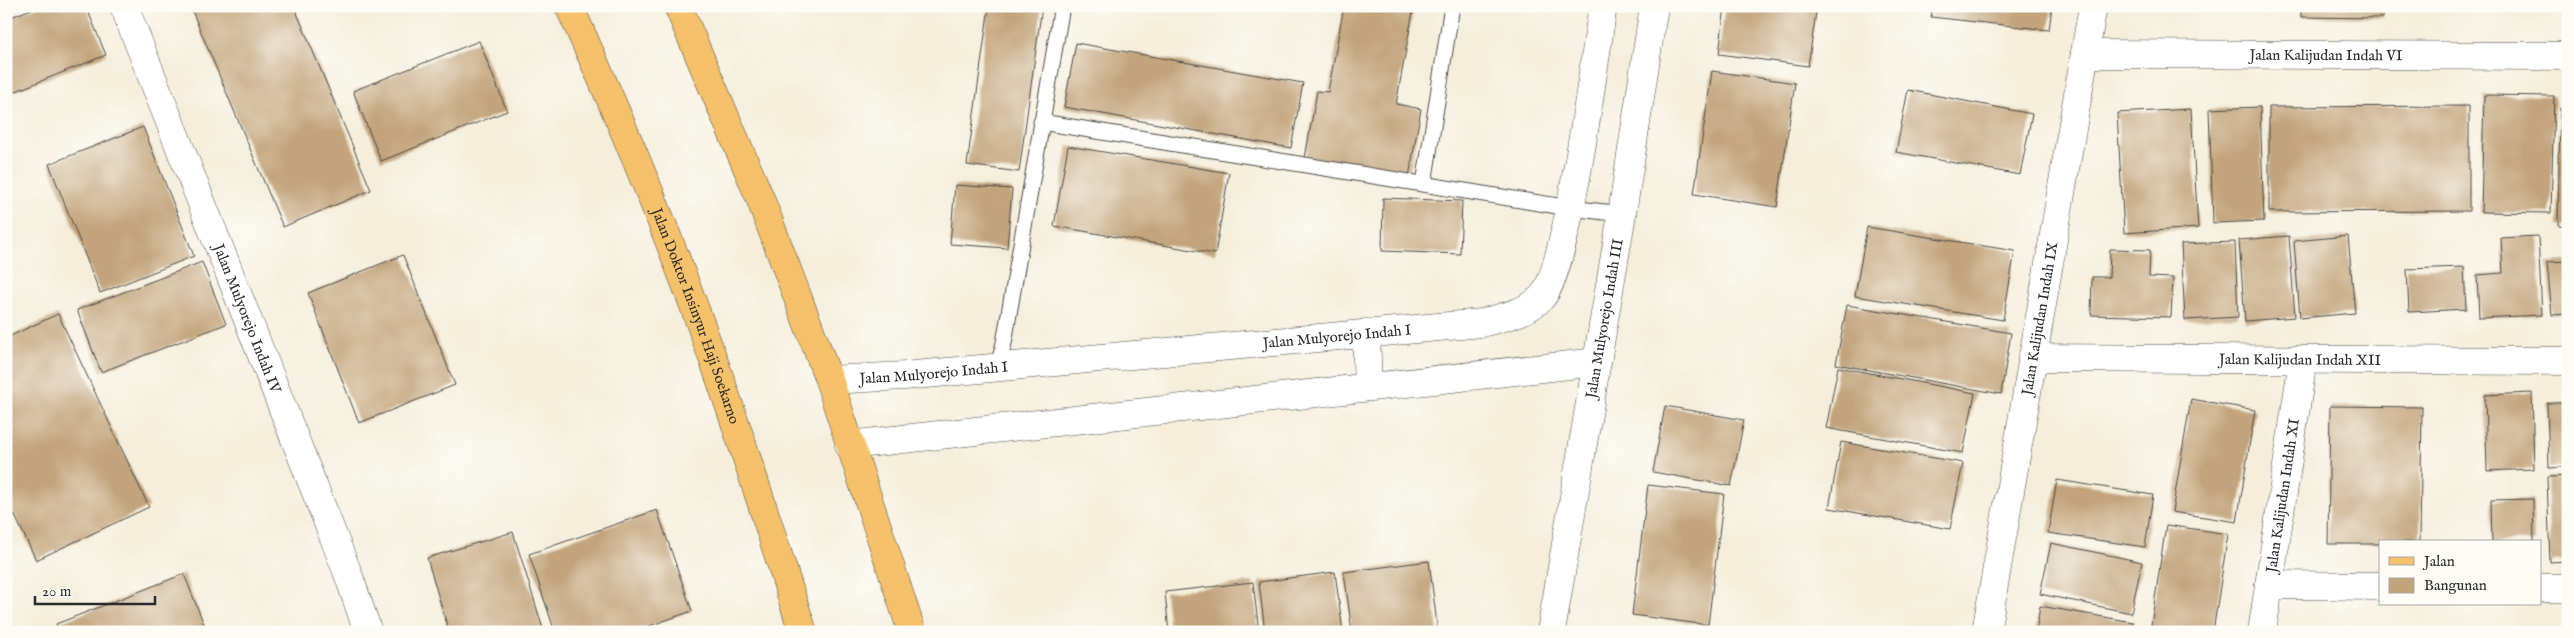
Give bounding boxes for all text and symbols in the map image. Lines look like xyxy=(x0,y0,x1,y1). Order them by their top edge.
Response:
street label: Jalan Kalijudan Indah VI xyxy=(2247,46,2403,65)
street label: Jalan Doktor Insinyur Haji Soekarno xyxy=(646,203,744,426)
street label: Jalan Mulyorejo Indah III xyxy=(1581,237,1628,402)
street label: Jalan Mulyorejo Indah IV xyxy=(208,240,285,397)
street label: Jalan Kalijudan Indah IX xyxy=(2017,240,2063,399)
street label: Jalan Mulyorejo Indah I xyxy=(1260,320,1413,353)
street label: Jalan Kalijudan Indah XII xyxy=(2217,350,2382,370)
street label: Jalan Mulyorejo Indah I xyxy=(857,357,1009,388)
street label: Jalan Kalijudan Indah XI xyxy=(2262,417,2304,576)
legend xyxy=(2379,540,2542,606)
text: Jalan xyxy=(2422,552,2455,571)
scale bar xyxy=(35,573,155,605)
text: Bangunan xyxy=(2424,576,2487,595)
text: 20 m xyxy=(42,582,72,601)

